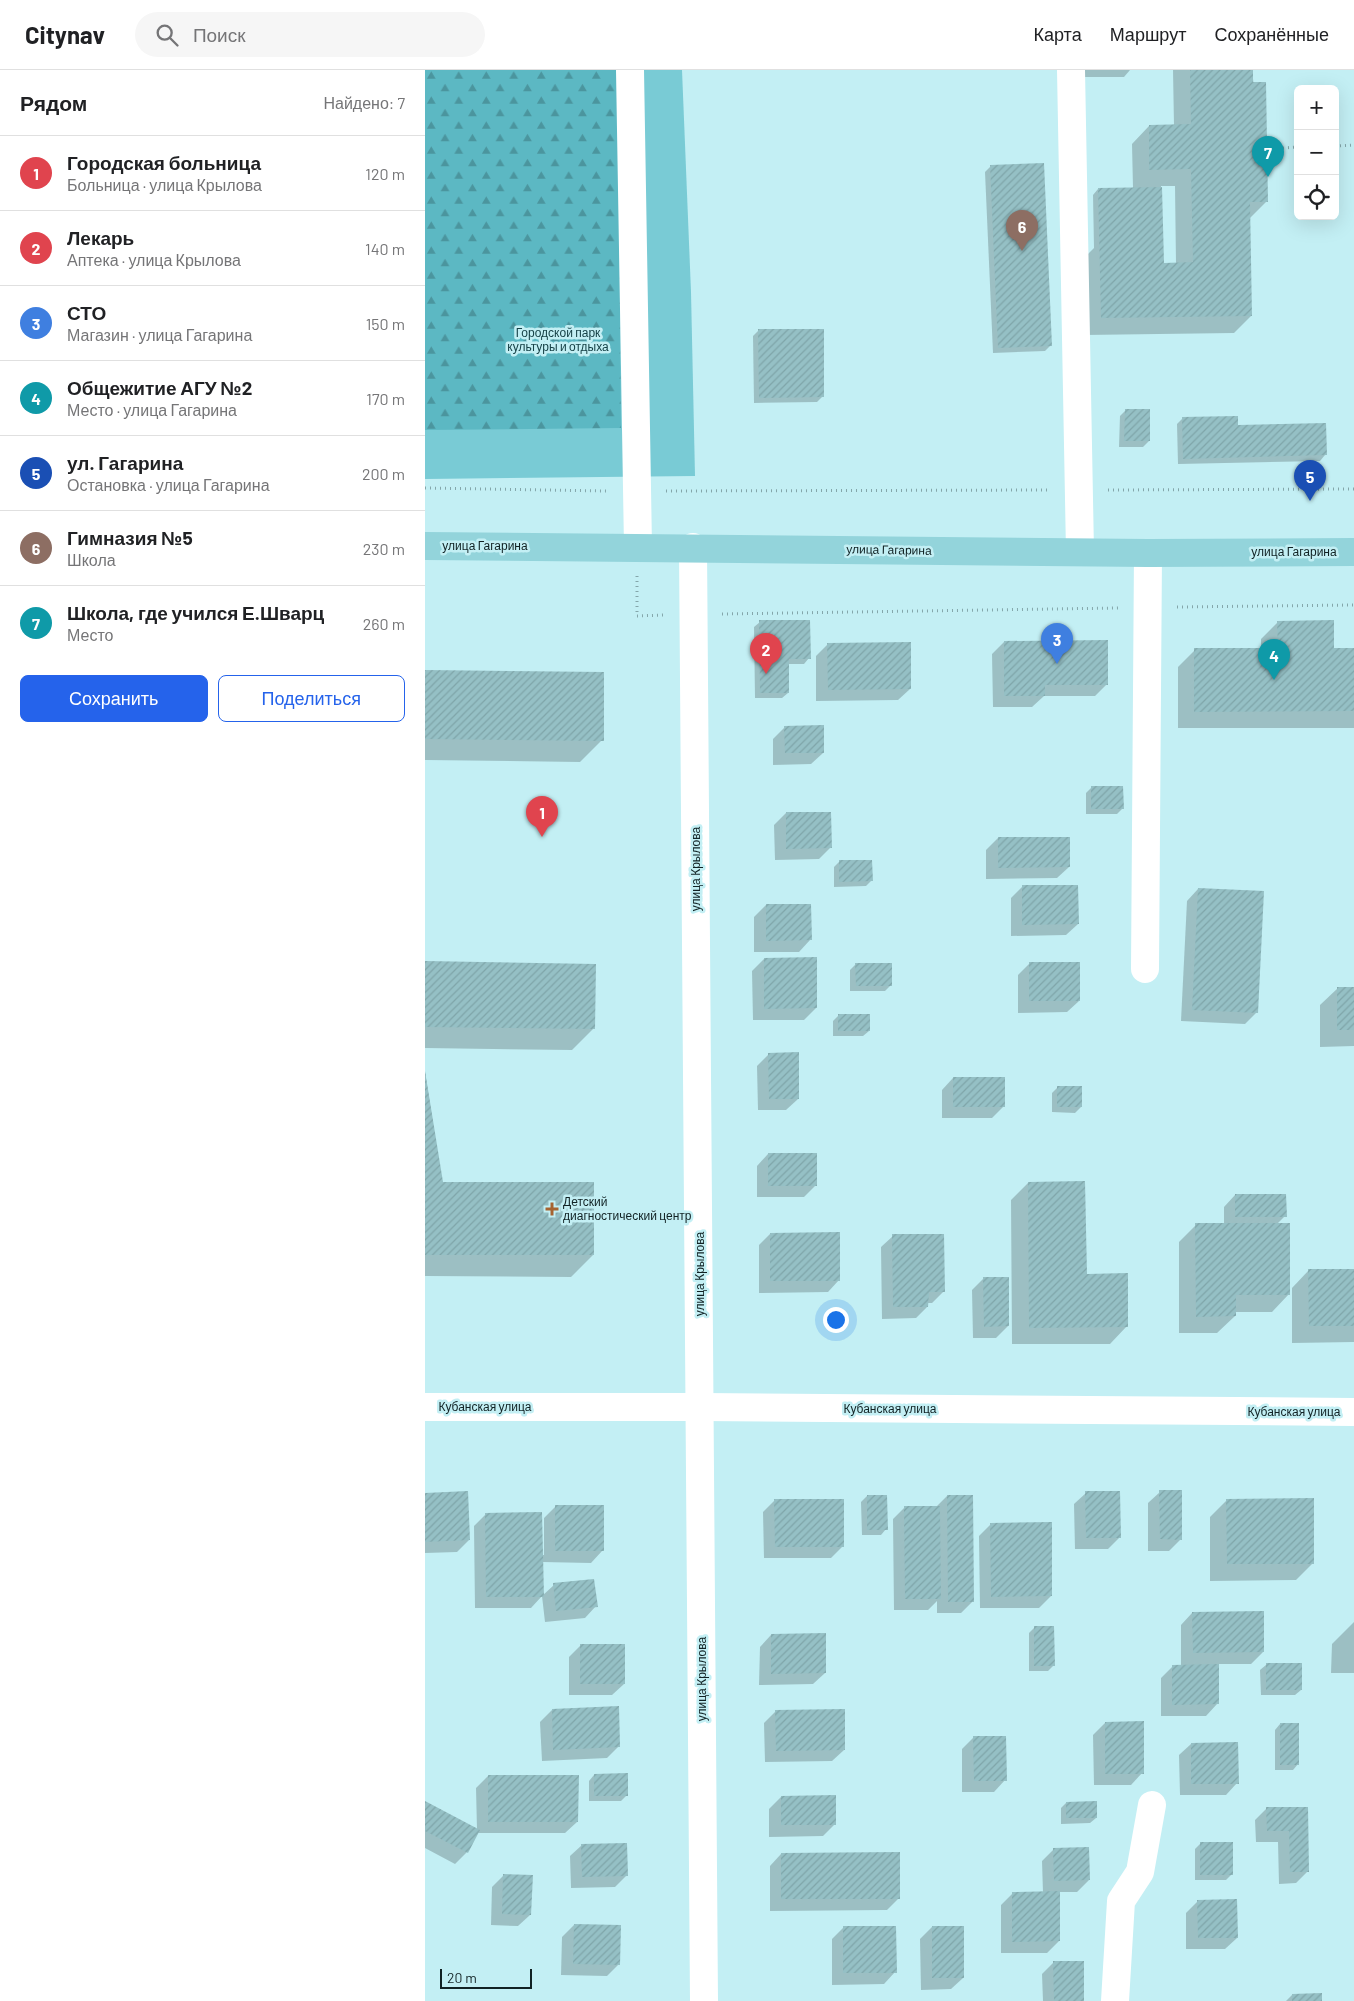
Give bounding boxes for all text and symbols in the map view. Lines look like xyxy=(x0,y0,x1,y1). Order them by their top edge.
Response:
search box xyxy=(135,12,485,57)
text: Citynav xyxy=(25,20,105,49)
icon: search xyxy=(153,21,181,49)
text: Поиск xyxy=(193,23,246,46)
text: Карта xyxy=(1034,23,1082,45)
text: Маршрут xyxy=(1110,23,1186,45)
text: Сохранённые xyxy=(1214,23,1329,45)
map controls xyxy=(1294,85,1339,220)
button: + xyxy=(1294,85,1339,130)
text: Рядом xyxy=(20,90,87,115)
text: Найдено: 7 xyxy=(323,93,405,112)
button: − xyxy=(1294,130,1339,175)
pin: 7 xyxy=(1252,136,1284,177)
text: Городская больница xyxy=(67,151,261,174)
text: 1 xyxy=(33,164,39,183)
text: 120 m xyxy=(365,164,405,183)
text: Больница · улица Крылова xyxy=(67,175,262,194)
button: locate xyxy=(1294,175,1339,220)
pin: 6 xyxy=(1006,210,1038,251)
text: Лекарь xyxy=(67,226,134,249)
text: 2 xyxy=(32,239,40,258)
text: 140 m xyxy=(365,239,405,258)
text: Аптека · улица Крылова xyxy=(67,250,241,269)
text: СТО xyxy=(67,301,106,324)
text: 3 xyxy=(32,314,40,333)
text: 150 m xyxy=(366,314,405,333)
text: Магазин · улица Гагарина xyxy=(67,325,252,344)
park label: Городской парк культуры и отдыха xyxy=(507,325,609,354)
text: Общежитие АГУ №2 xyxy=(67,376,252,399)
text: 4 xyxy=(31,389,41,408)
text: 170 m xyxy=(366,389,405,408)
text: Место · улица Гагарина xyxy=(67,400,237,419)
text: ул. Гагарина xyxy=(67,451,183,474)
pin: 5 xyxy=(1294,460,1326,501)
text: 5 xyxy=(32,464,40,483)
text: 200 m xyxy=(362,464,405,483)
text: Остановка · улица Гагарина xyxy=(67,475,270,494)
text: Гимназия №5 xyxy=(67,526,193,549)
street label: улица Гагарина xyxy=(442,538,528,553)
text: 6 xyxy=(32,539,40,558)
text: 230 m xyxy=(363,539,405,558)
street label: улица Гагарина xyxy=(846,541,932,558)
street label: улица Гагарина xyxy=(1251,544,1337,559)
text: Школа xyxy=(67,550,116,569)
text: Школа, где учился Е.Шварц xyxy=(67,601,324,624)
text: 7 xyxy=(32,614,40,633)
text: 260 m xyxy=(363,614,405,633)
pin: 3 xyxy=(1041,623,1073,664)
text: Место xyxy=(67,625,113,644)
pin: 2 xyxy=(750,633,782,674)
pin: 4 xyxy=(1258,639,1290,680)
button: Сохранить xyxy=(20,675,208,722)
button: Поделиться xyxy=(218,675,405,722)
pin: 1 xyxy=(526,796,558,837)
street label: улица Крылова xyxy=(688,826,703,911)
place label: Детский диагностический центр xyxy=(563,1194,692,1223)
marker: Детский диагностический центр xyxy=(545,1202,559,1216)
street label: улица Крылова xyxy=(692,1231,707,1316)
your location xyxy=(823,1307,849,1333)
street label: Кубанская улица xyxy=(438,1399,532,1414)
street label: Кубанская улица xyxy=(843,1401,937,1416)
street label: Кубанская улица xyxy=(1247,1404,1341,1419)
street label: улица Крылова xyxy=(694,1636,709,1721)
scale bar xyxy=(440,1966,533,1989)
text: 20 m xyxy=(447,1969,477,1986)

